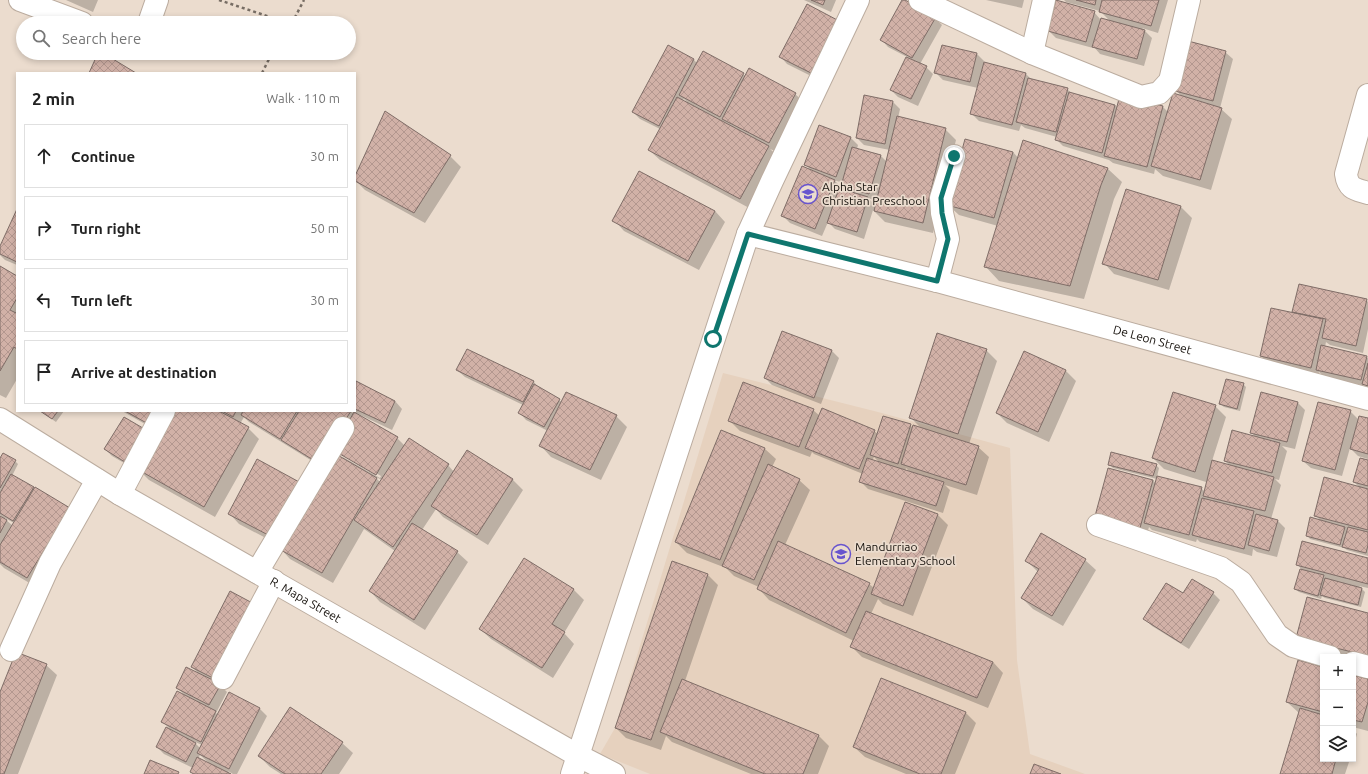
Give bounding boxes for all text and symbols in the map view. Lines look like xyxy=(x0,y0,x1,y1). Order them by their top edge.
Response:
search box xyxy=(16,16,356,60)
icon: search xyxy=(30,27,52,49)
text: Search here xyxy=(62,30,141,47)
text: 2 min xyxy=(32,89,75,108)
text: Walk · 110 m xyxy=(266,91,340,105)
icon: ahead xyxy=(33,145,55,167)
route end xyxy=(945,147,963,165)
text: Continue xyxy=(71,148,135,165)
text: 30 m xyxy=(310,149,339,163)
place label: Alpha Star Christian Preschool xyxy=(822,180,925,207)
school or university icon: Alpha Star Christian Preschool xyxy=(797,183,819,205)
icon: right xyxy=(33,217,55,239)
text: Turn right xyxy=(71,220,141,237)
text: 50 m xyxy=(310,221,339,235)
icon: left xyxy=(33,289,55,311)
text: Turn left xyxy=(71,292,132,309)
text: 30 m xyxy=(310,293,339,307)
street label: De Leon Street xyxy=(1112,323,1193,356)
route start xyxy=(704,330,722,348)
icon: arrive xyxy=(33,361,55,383)
text: Arrive at destination xyxy=(71,364,217,381)
place label: Mandurriao Elementary School xyxy=(855,540,955,567)
school or university icon: Mandurriao Elementary School xyxy=(830,543,852,565)
street label: R. Mapa Street xyxy=(268,574,344,625)
map controls xyxy=(1320,654,1356,762)
button: + xyxy=(1320,654,1356,690)
button: − xyxy=(1320,690,1356,726)
button: layers xyxy=(1320,726,1356,762)

